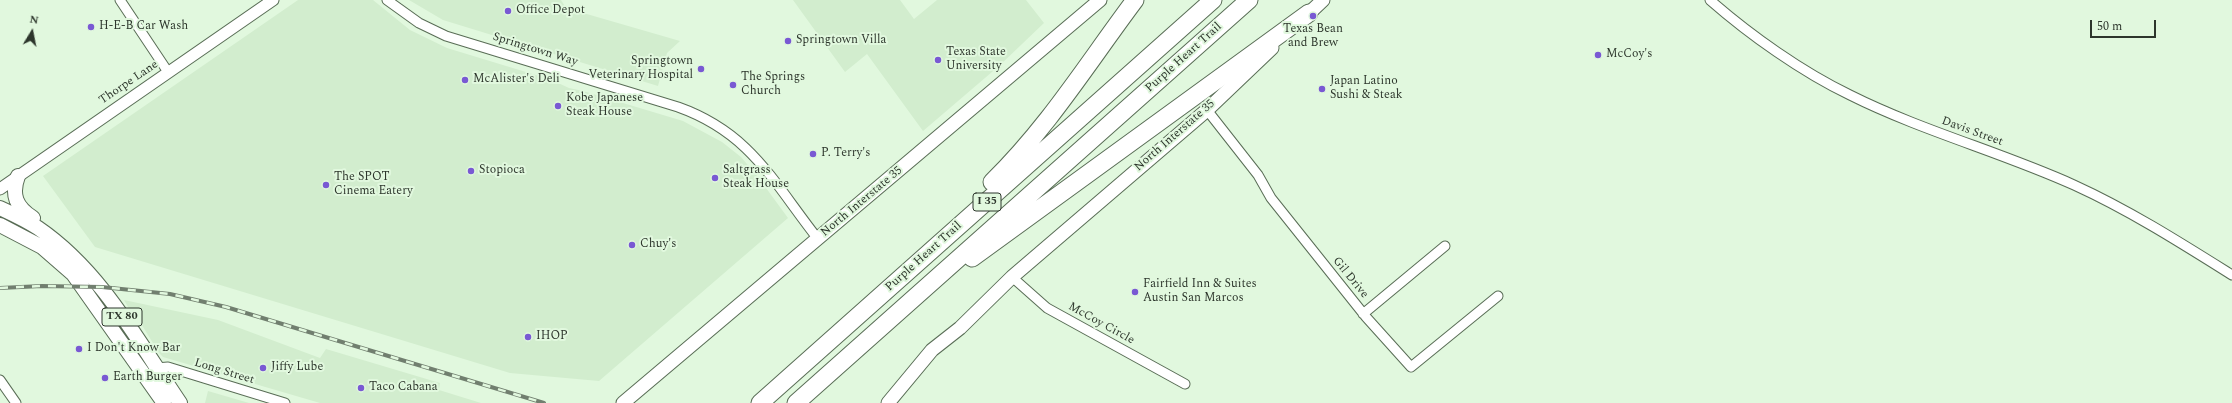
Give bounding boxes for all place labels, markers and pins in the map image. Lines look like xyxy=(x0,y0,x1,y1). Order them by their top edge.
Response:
place label: Office Depot xyxy=(516,4,585,18)
marker: Office Depot xyxy=(503,6,513,16)
marker: Texas Bean and Brew xyxy=(1308,11,1318,21)
place label: H-E-B Car Wash xyxy=(99,20,188,34)
marker: H-E-B Car Wash xyxy=(86,22,96,32)
place label: Texas Bean and Brew xyxy=(1283,23,1343,51)
place label: Springtown Villa xyxy=(796,34,886,48)
marker: Springtown Villa xyxy=(783,36,793,46)
place label: Texas State University xyxy=(946,46,1006,74)
place label: McCoy's xyxy=(1606,48,1652,62)
marker: McCoy's xyxy=(1593,50,1603,60)
place label: Springtown Veterinary Hospital xyxy=(588,55,693,83)
marker: Texas State University xyxy=(933,55,943,65)
marker: Springtown Veterinary Hospital xyxy=(696,64,706,74)
place label: The Springs Church xyxy=(741,71,805,99)
place label: McAlister's Deli xyxy=(473,73,560,87)
marker: McAlister's Deli xyxy=(460,75,470,85)
place label: Japan Latino Sushi & Steak xyxy=(1330,75,1402,103)
marker: The Springs Church xyxy=(728,80,738,90)
marker: Japan Latino Sushi & Steak xyxy=(1317,84,1327,94)
place label: Kobe Japanese Steak House xyxy=(566,92,643,120)
marker: Kobe Japanese Steak House xyxy=(553,101,563,111)
place label: P. Terry's xyxy=(821,147,870,161)
marker: P. Terry's xyxy=(808,149,818,159)
place label: Stopioca xyxy=(479,164,525,178)
place label: Saltgrass Steak House xyxy=(723,164,789,192)
marker: Stopioca xyxy=(466,166,476,176)
place label: The SPOT Cinema Eatery xyxy=(334,171,413,199)
marker: Saltgrass Steak House xyxy=(710,173,720,183)
marker: The SPOT Cinema Eatery xyxy=(321,180,331,190)
place label: Chuy's xyxy=(640,238,676,252)
marker: Chuy's xyxy=(627,240,637,250)
place label: Fairfield Inn & Suites Austin San Marcos xyxy=(1143,278,1257,306)
marker: Fairfield Inn & Suites Austin San Marcos xyxy=(1130,287,1140,297)
place label: IHOP xyxy=(536,330,568,344)
marker: IHOP xyxy=(523,332,533,342)
place label: I Don't Know Bar xyxy=(87,342,180,356)
marker: I Don't Know Bar xyxy=(74,344,84,354)
place label: Jiffy Lube xyxy=(271,361,323,375)
marker: Jiffy Lube xyxy=(258,363,268,373)
place label: Earth Burger xyxy=(113,371,182,385)
marker: Earth Burger xyxy=(100,373,110,383)
place label: Taco Cabana xyxy=(369,381,438,395)
marker: Taco Cabana xyxy=(356,383,366,393)

